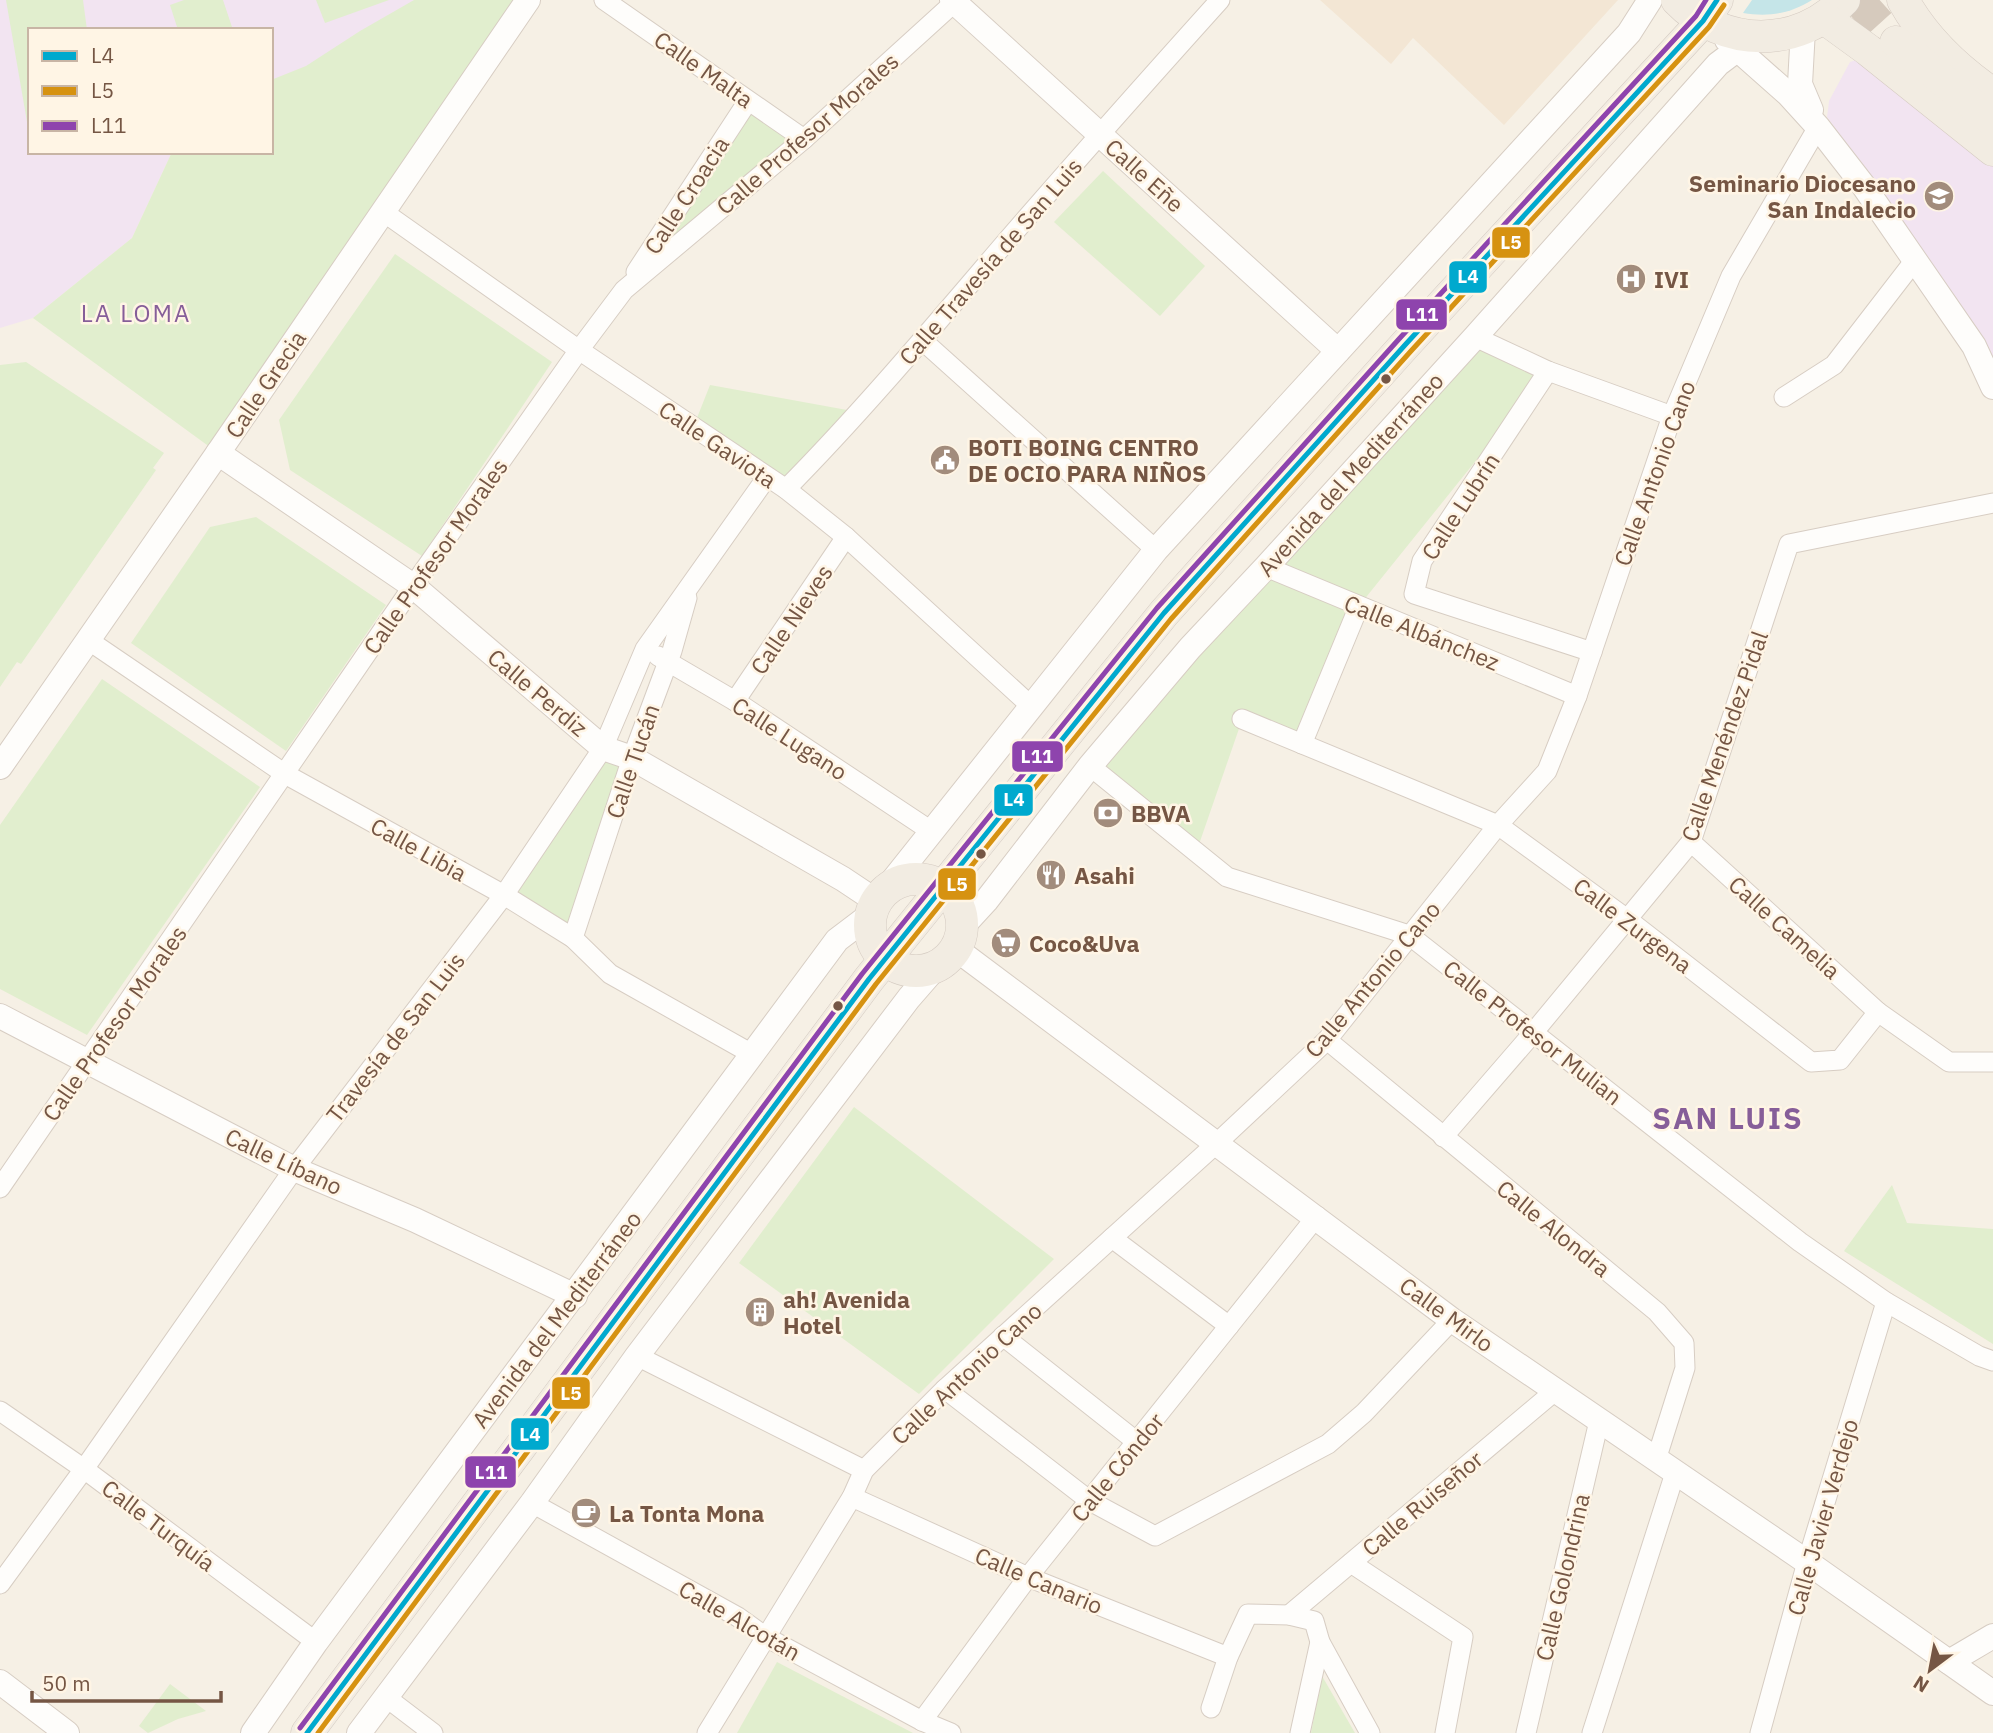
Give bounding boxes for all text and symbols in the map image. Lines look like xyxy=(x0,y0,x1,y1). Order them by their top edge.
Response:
street label: Calle Malta xyxy=(649,24,759,114)
legend xyxy=(28,28,273,154)
text: L4 xyxy=(91,41,114,69)
street label: Calle Profesor Morales xyxy=(710,46,904,220)
text: L5 xyxy=(91,76,114,104)
text: L11 xyxy=(91,111,127,139)
street label: Calle Croacia xyxy=(637,130,735,260)
street label: Calle Eñe xyxy=(1099,132,1191,218)
street label: Calle Travesía de San Luis xyxy=(892,151,1088,371)
place label: Seminario Diocesano San Indalecio xyxy=(1689,168,1916,224)
school or university icon: Seminario Diocesano San Indalecio xyxy=(1922,179,1956,213)
line badge: L5 xyxy=(1491,226,1531,259)
text: L5 xyxy=(1500,230,1522,254)
line badge: L4 xyxy=(1448,260,1488,294)
hospital icon: IVI xyxy=(1614,262,1648,296)
text: L4 xyxy=(1457,264,1479,288)
place label: IVI xyxy=(1654,264,1689,294)
district label: LA LOMA xyxy=(81,297,191,329)
line badge: L11 xyxy=(1395,298,1448,331)
text: L11 xyxy=(1406,302,1439,326)
street label: Calle Grecia xyxy=(218,324,312,444)
street label: Avenida del Mediterráneo xyxy=(1250,366,1450,582)
unlabelled marker xyxy=(1379,372,1393,386)
street label: Calle Antonio Cano xyxy=(1607,376,1701,570)
street label: Calle Gaviota xyxy=(653,394,783,494)
place label: BOTI BOING CENTRO DE OCIO PARA NIÑOS xyxy=(968,432,1206,488)
public building icon: BOTI BOING CENTRO DE OCIO PARA NIÑOS xyxy=(928,443,962,477)
street label: Calle Lubrín xyxy=(1414,447,1506,565)
street label: Calle Profesor Morales xyxy=(356,452,514,660)
street label: Calle Nieves xyxy=(743,558,839,680)
street label: Calle Albánchez xyxy=(1340,587,1504,677)
street label: Calle Menéndez Pidal xyxy=(1674,627,1774,845)
street label: Calle Perdiz xyxy=(482,642,594,742)
street label: Calle Lugano xyxy=(727,690,853,786)
street label: Calle Tucán xyxy=(598,700,666,822)
line badge: L11 xyxy=(1011,740,1064,773)
text: L11 xyxy=(1021,744,1054,768)
line badge: L4 xyxy=(993,783,1034,817)
text: L4 xyxy=(1003,787,1025,811)
bank icon: BBVA xyxy=(1091,796,1125,830)
place label: BBVA xyxy=(1131,798,1191,828)
street label: Calle Libia xyxy=(366,810,472,888)
unlabelled marker xyxy=(974,847,988,861)
restaurant icon: Asahi xyxy=(1034,858,1068,892)
place label: Asahi xyxy=(1074,860,1135,890)
line badge: L5 xyxy=(937,867,977,901)
street label: Calle Camelia xyxy=(1723,869,1847,985)
street label: Calle Zurgena xyxy=(1568,871,1698,979)
text: L5 xyxy=(946,872,968,896)
street label: Calle Antonio Cano xyxy=(1298,895,1446,1063)
street label: Calle Profesor Morales xyxy=(35,919,193,1127)
supermarket icon: Coco&Uva xyxy=(989,926,1023,960)
place label: Coco&Uva xyxy=(1029,928,1140,958)
street label: Travesía de San Luis xyxy=(319,946,471,1128)
street label: Calle Profesor Mulian xyxy=(1438,953,1628,1111)
unlabelled marker xyxy=(831,999,845,1013)
district label: SAN LUIS xyxy=(1652,1098,1804,1137)
street label: Calle Líbano xyxy=(221,1121,347,1201)
street label: Calle Alondra xyxy=(1491,1173,1617,1283)
street label: Avenida del Mediterráneo xyxy=(465,1204,647,1434)
street label: Calle Mirlo xyxy=(1394,1270,1500,1358)
place label: ah! Avenida Hotel xyxy=(783,1284,910,1340)
building icon: ah! Avenida Hotel xyxy=(743,1295,777,1329)
street label: Calle Antonio Cano xyxy=(884,1295,1048,1451)
line badge: L5 xyxy=(551,1376,591,1410)
text: L5 xyxy=(560,1381,582,1405)
street label: Calle Cóndor xyxy=(1064,1406,1171,1528)
street label: Calle Javier Verdejo xyxy=(1780,1415,1864,1619)
line badge: L4 xyxy=(510,1417,550,1451)
text: L4 xyxy=(519,1422,541,1446)
street label: Calle Ruiseñor xyxy=(1355,1443,1489,1562)
line badge: L11 xyxy=(464,1455,517,1489)
text: L11 xyxy=(475,1460,508,1484)
street label: Calle Turquía xyxy=(96,1472,222,1578)
street label: Calle Golondrina xyxy=(1528,1490,1596,1664)
cafe icon: La Tonta Mona xyxy=(569,1496,603,1530)
place label: La Tonta Mona xyxy=(609,1498,764,1528)
street label: Calle Canario xyxy=(971,1540,1107,1620)
street label: Calle Alcotán xyxy=(674,1573,806,1667)
north arrow xyxy=(1895,1635,1965,1705)
scale bar xyxy=(32,1660,220,1704)
text: 50 m xyxy=(42,1669,91,1697)
text: N xyxy=(1909,1671,1933,1698)

